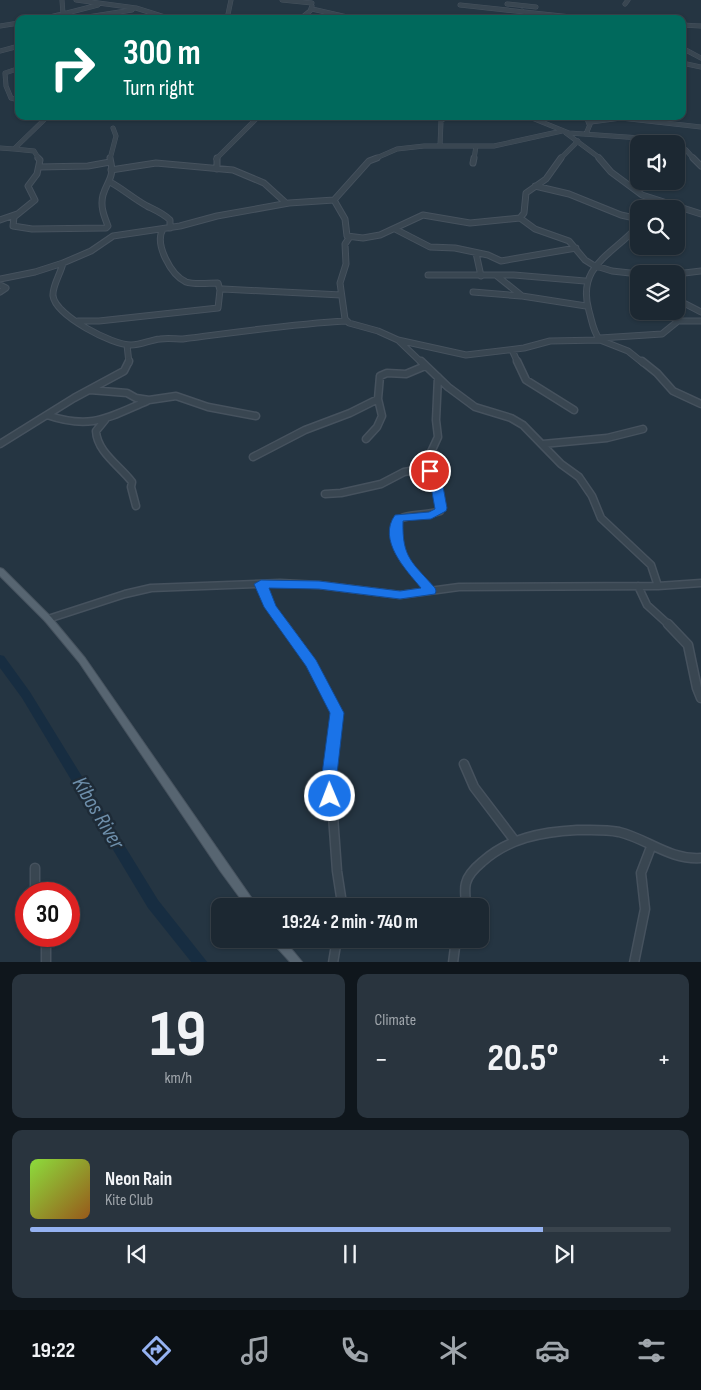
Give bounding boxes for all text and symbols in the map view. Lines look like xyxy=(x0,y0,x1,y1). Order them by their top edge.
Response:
text: 300 m xyxy=(123,32,201,75)
icon: right xyxy=(40,35,105,100)
text: Turn right xyxy=(123,75,194,102)
map controls xyxy=(630,135,685,320)
button: sound xyxy=(630,135,685,190)
button: search xyxy=(630,200,685,255)
button: layers xyxy=(630,265,685,320)
pin xyxy=(409,450,451,492)
icon: arrive xyxy=(416,457,444,485)
position arrow xyxy=(303,769,355,821)
water label: Kibos River xyxy=(66,772,131,855)
speed limit sign: 30 xyxy=(15,882,80,947)
text: 19:24 · 2 min · 740 m xyxy=(282,911,418,934)
text: 19 xyxy=(150,997,206,1075)
text: Climate xyxy=(375,1011,416,1030)
text: 20.5° xyxy=(487,1036,558,1081)
text: − xyxy=(375,1043,388,1076)
text: + xyxy=(657,1043,671,1076)
text: km/h xyxy=(164,1069,192,1088)
text: Neon Rain xyxy=(105,1168,172,1191)
text: Kite Club xyxy=(105,1191,153,1210)
icon: previous xyxy=(123,1240,151,1268)
icon: pause xyxy=(336,1240,364,1268)
icon: next xyxy=(550,1240,578,1268)
icon: directions xyxy=(139,1333,174,1368)
icon: music xyxy=(238,1333,273,1368)
icon: phone xyxy=(337,1333,372,1368)
icon: climate xyxy=(436,1333,471,1368)
icon: car xyxy=(535,1333,570,1368)
icon: filters xyxy=(634,1333,669,1368)
text: 19:22 xyxy=(32,1337,75,1364)

